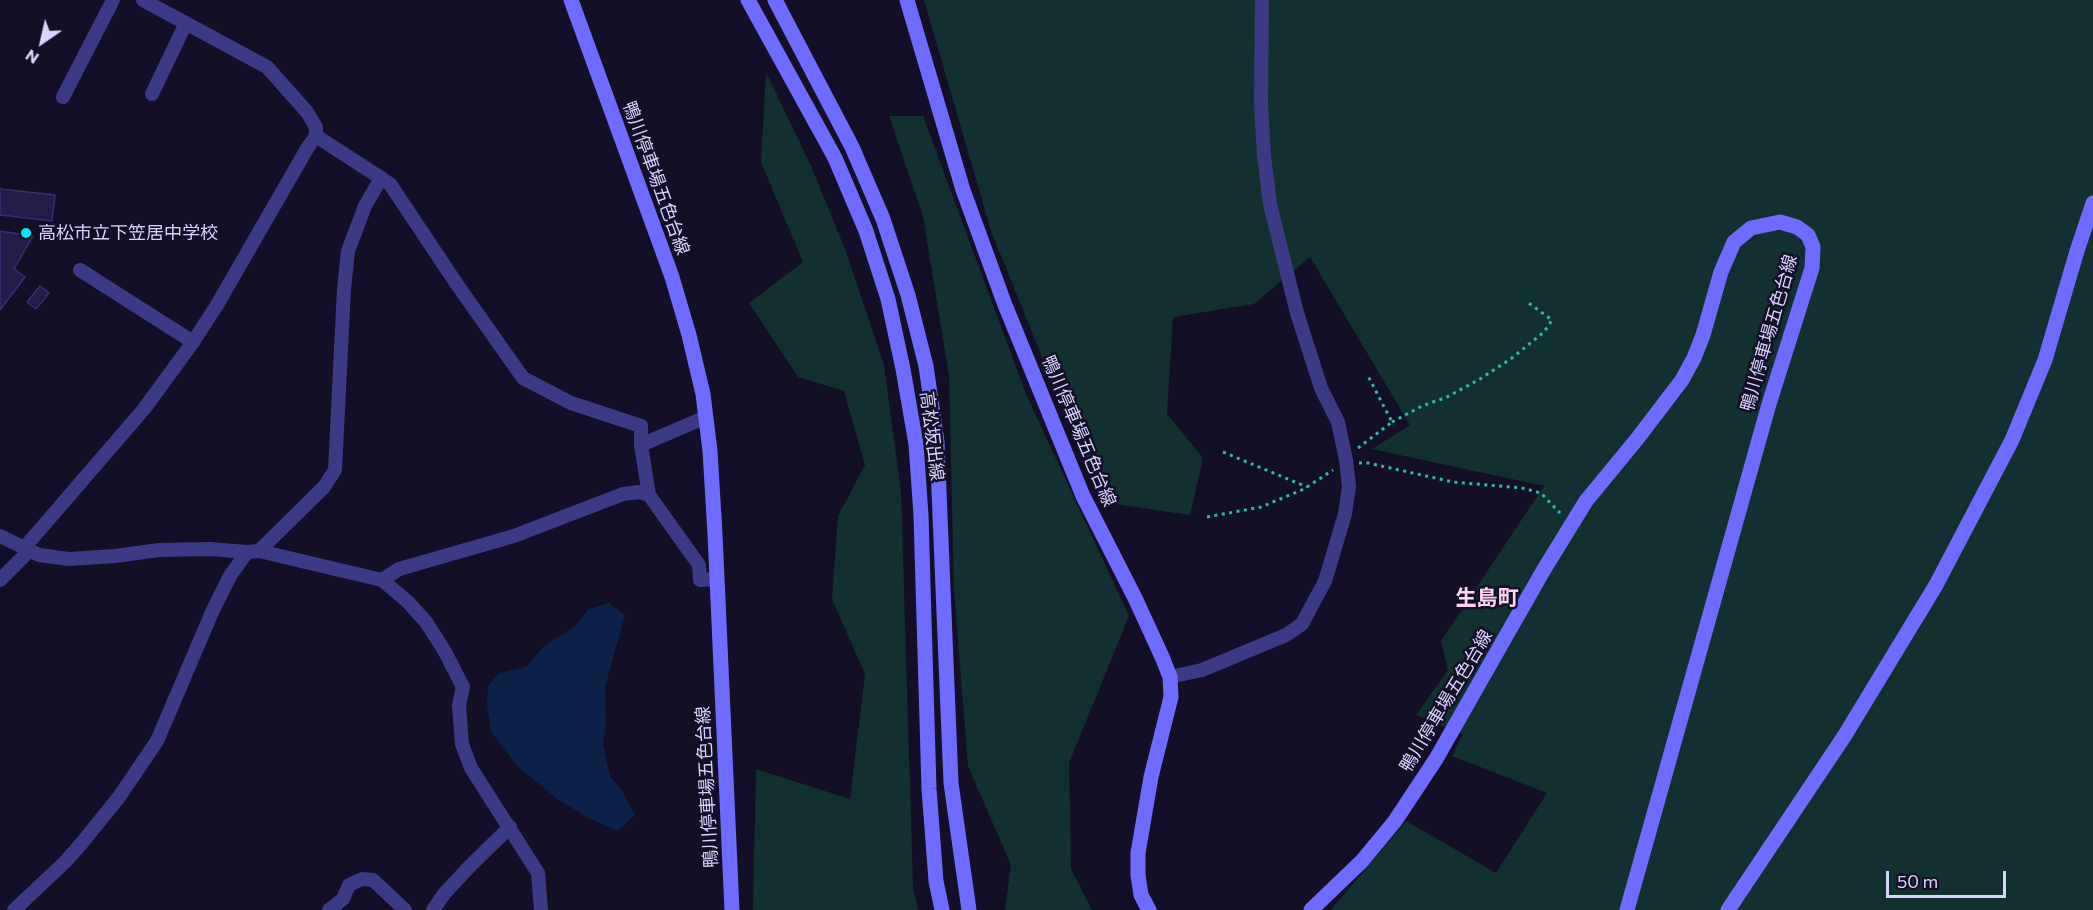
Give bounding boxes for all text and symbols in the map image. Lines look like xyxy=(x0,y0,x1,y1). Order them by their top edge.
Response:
north arrow xyxy=(12,12,72,72)
text: N xyxy=(21,46,42,69)
street label: 鴨川停車場五色台線 xyxy=(618,98,694,258)
place label: 高松市立下笠居中学校 xyxy=(38,222,218,244)
marker: 高松市立下笠居中学校 xyxy=(19,226,33,240)
street label: 鴨川停車場五色台線 xyxy=(1736,252,1802,414)
street label: 鴨川停車場五色台線 xyxy=(1037,352,1121,510)
street label: 高松坂出線 xyxy=(916,390,948,482)
district label: 生島町 xyxy=(1456,585,1518,611)
street label: 鴨川停車場五色台線 xyxy=(1395,626,1497,776)
street label: 鴨川停車場五色台線 xyxy=(692,706,722,868)
scale bar xyxy=(1889,859,2009,897)
text: 50 m xyxy=(1897,870,1938,892)

